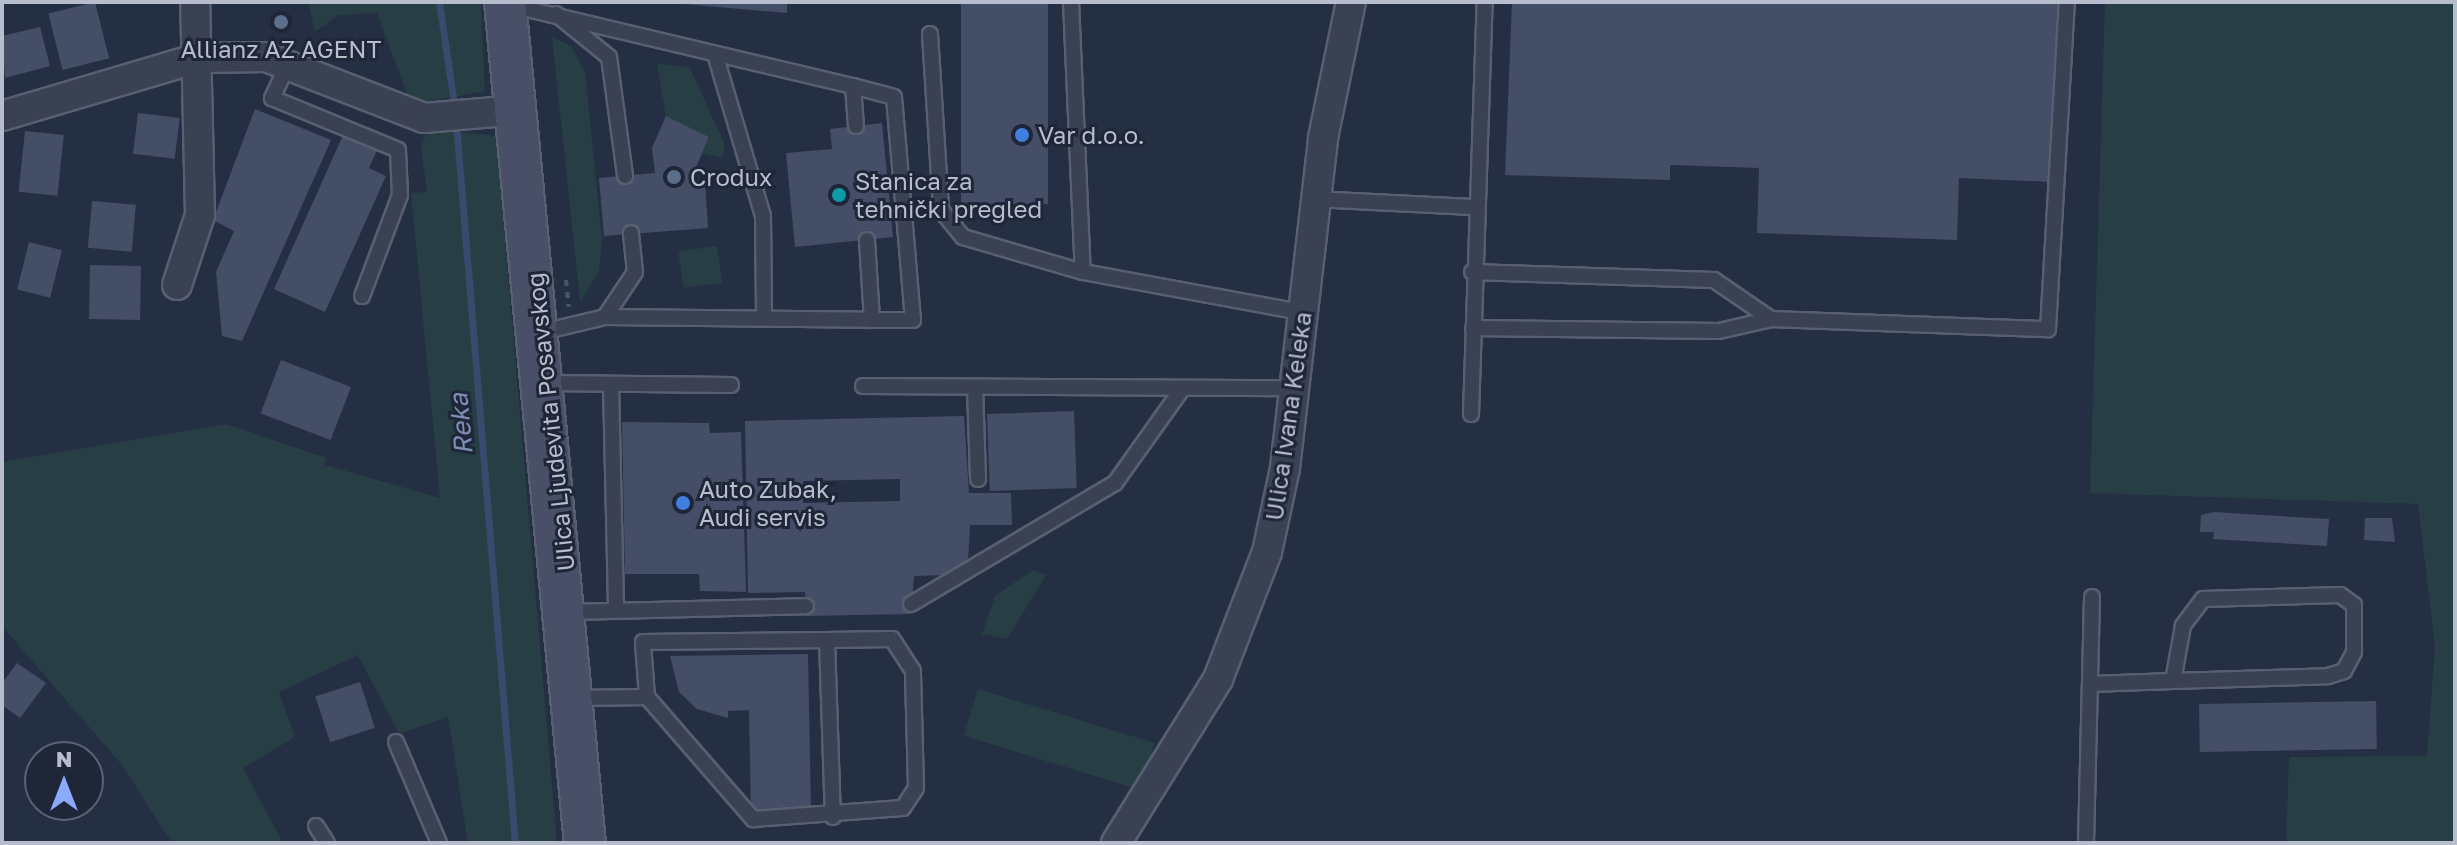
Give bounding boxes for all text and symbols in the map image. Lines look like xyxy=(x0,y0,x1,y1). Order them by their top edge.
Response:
marker: Allianz AZ AGENT xyxy=(272,13,290,31)
place label: Allianz AZ AGENT xyxy=(181,35,381,63)
place label: Var d.o.o. xyxy=(1038,121,1145,149)
marker: Var d.o.o. xyxy=(1013,126,1031,144)
place label: Crodux xyxy=(690,163,772,191)
place label: Stanica za tehnički pregled xyxy=(855,167,1042,223)
marker: Crodux xyxy=(665,168,683,186)
marker: Stanica za tehnički pregled xyxy=(830,186,848,204)
street label: Ulica Ljudevita Posavskog xyxy=(520,271,580,573)
street label: Ulica Ivana Keleka xyxy=(1259,310,1317,522)
water label: Reka xyxy=(443,392,479,456)
place label: Auto Zubak, Audi servis xyxy=(699,475,837,531)
marker: Auto Zubak, Audi servis xyxy=(674,494,692,512)
north arrow xyxy=(24,741,104,821)
text: N xyxy=(56,745,72,772)

